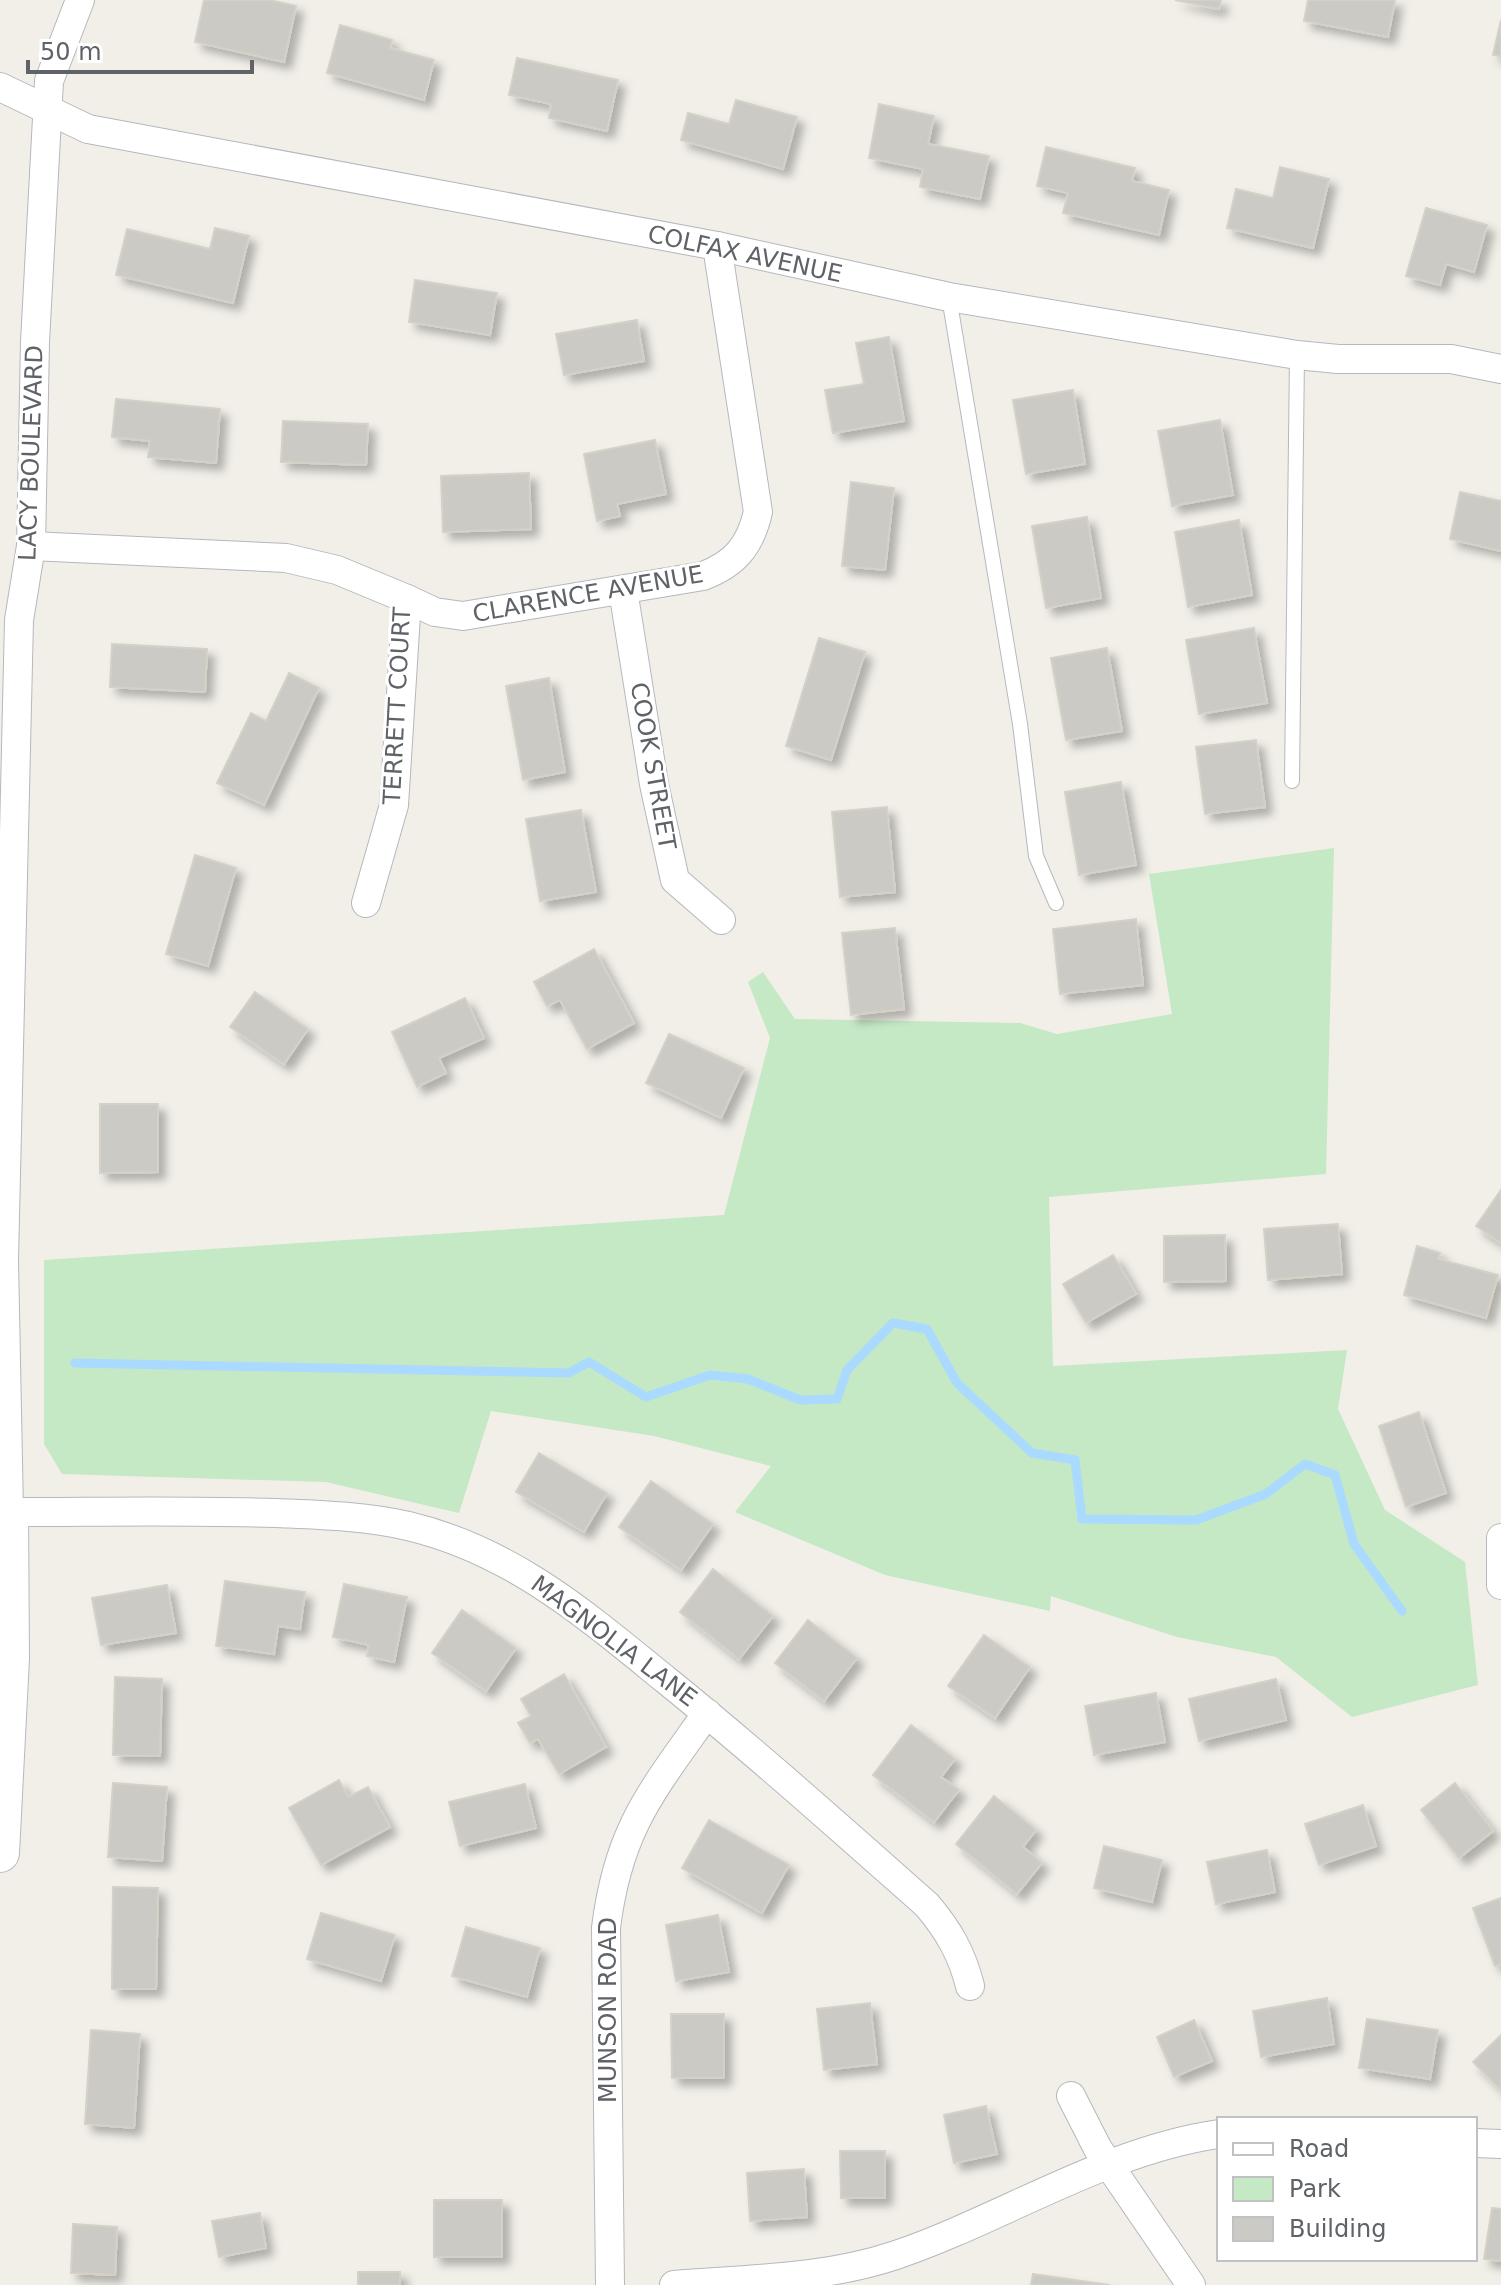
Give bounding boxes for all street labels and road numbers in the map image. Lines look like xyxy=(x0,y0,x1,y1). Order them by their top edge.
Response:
street label: COLFAX AVENUE xyxy=(645,220,845,288)
street label: LACY BOULEVARD xyxy=(13,345,49,561)
street label: CLARENCE AVENUE xyxy=(471,560,705,628)
street label: TERRETT COURT xyxy=(378,606,416,806)
street label: COOK STREET xyxy=(624,680,682,852)
street label: MAGNOLIA LANE xyxy=(526,1570,702,1712)
street label: MUNSON ROAD xyxy=(594,1917,622,2103)

